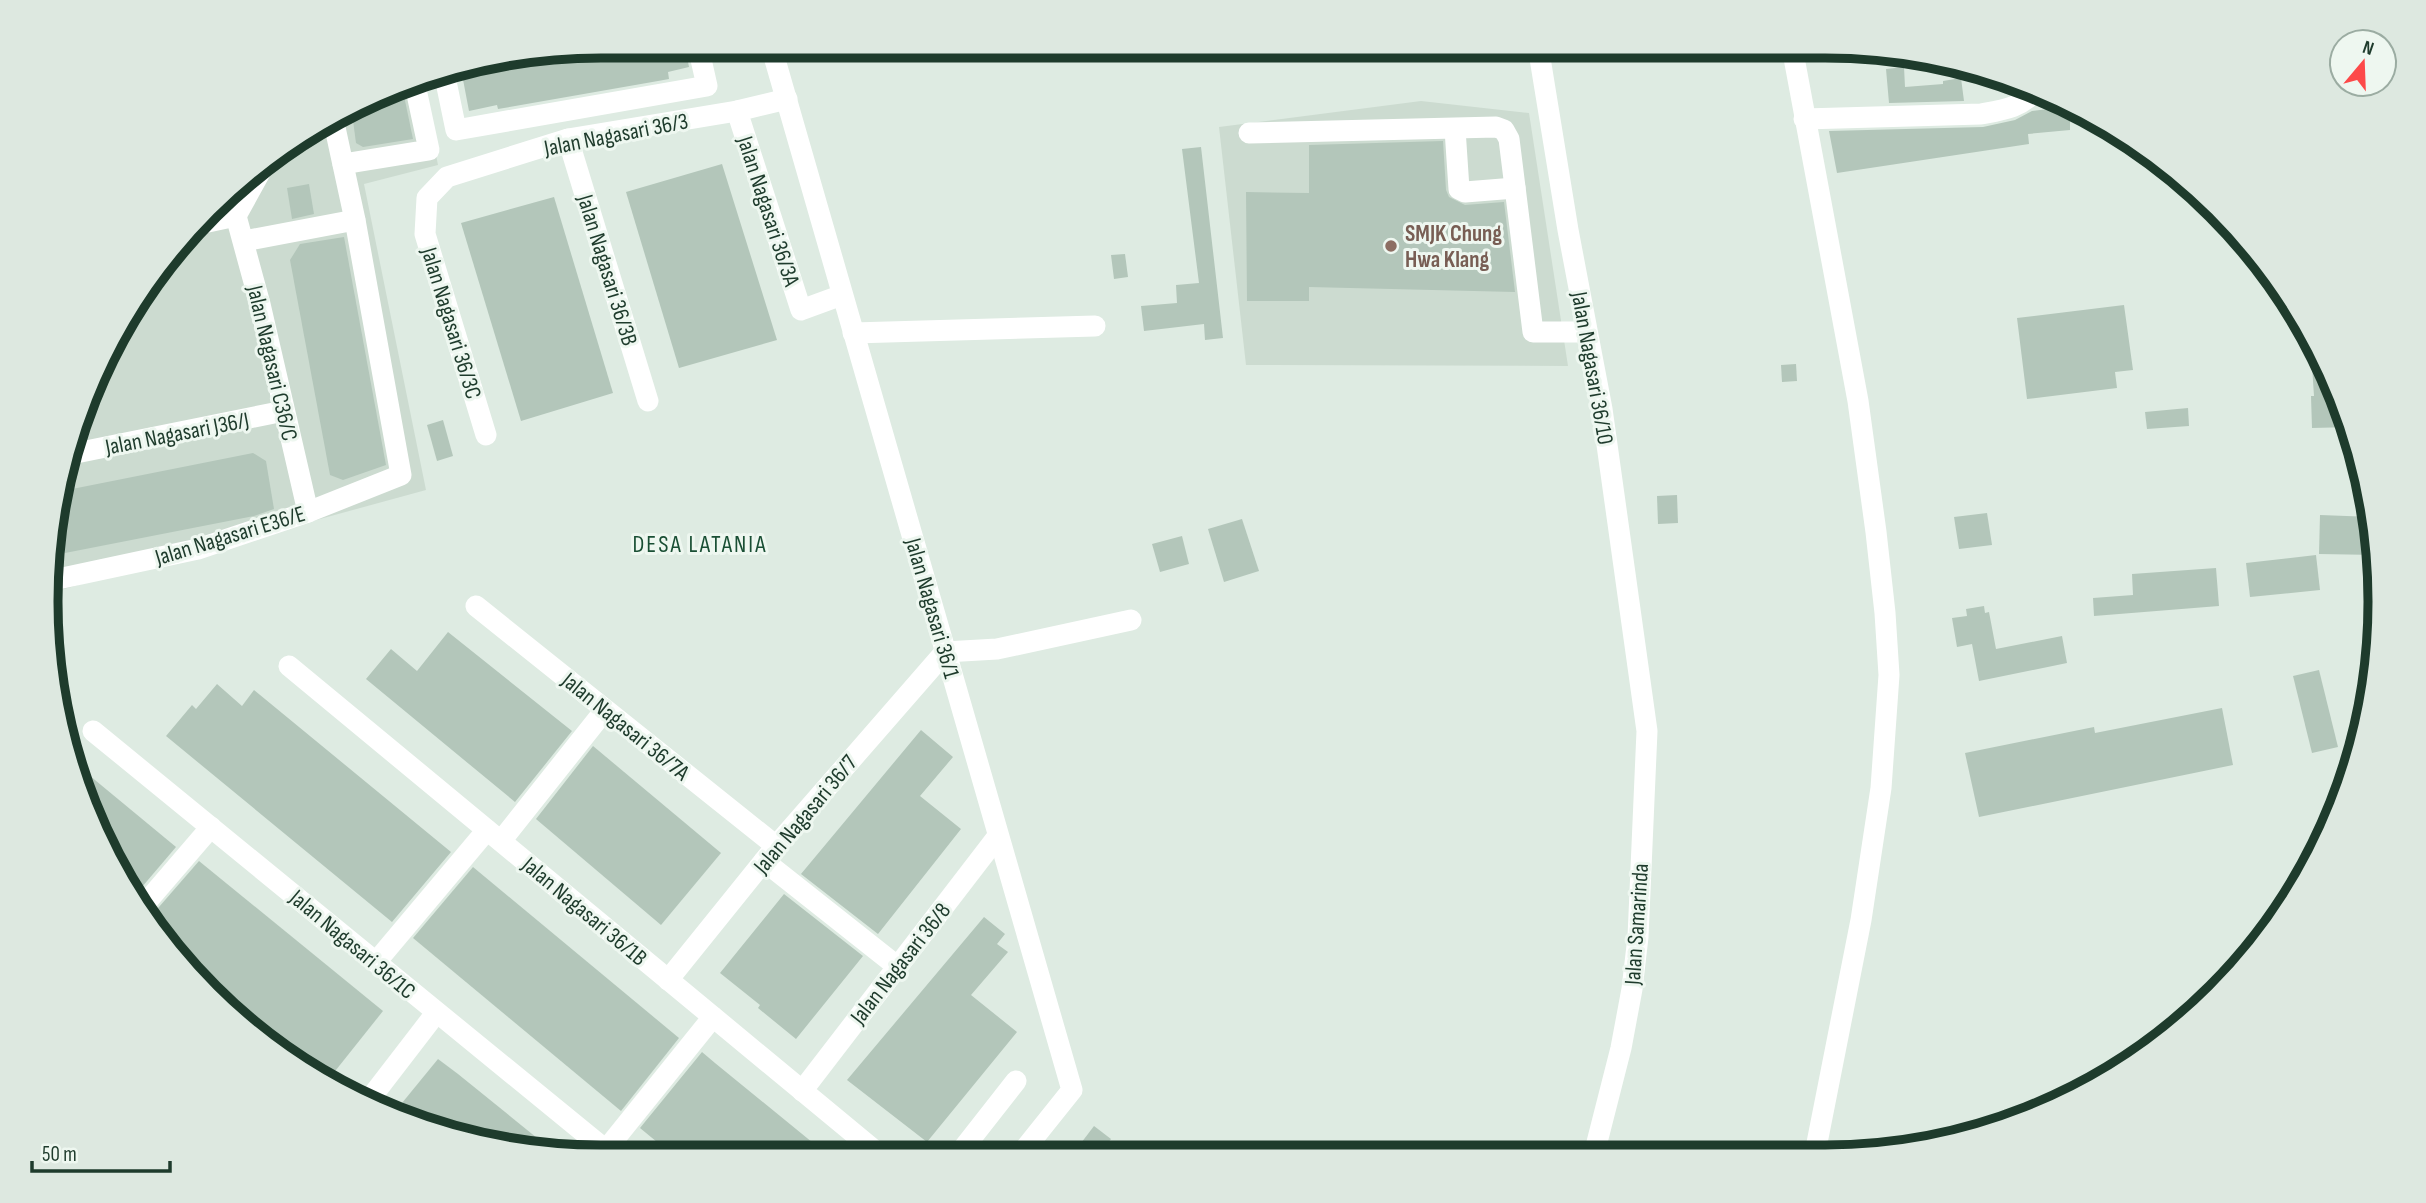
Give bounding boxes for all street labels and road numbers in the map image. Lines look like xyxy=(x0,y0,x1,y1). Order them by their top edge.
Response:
street label: Jalan Nagasari 36/3 xyxy=(541,107,691,163)
street label: Jalan Nagasari 36/3A xyxy=(730,132,806,290)
street label: Jalan Nagasari 36/3B xyxy=(571,190,643,349)
street label: Jalan Nagasari 36/3C xyxy=(414,243,487,403)
street label: Jalan Nagasari C36/C xyxy=(240,282,304,444)
street label: Jalan Nagasari 36/10 xyxy=(1565,289,1619,447)
street label: Jalan Nagasari J36/J xyxy=(102,406,251,462)
street label: Jalan Nagasari E36/E xyxy=(151,500,309,572)
street label: Jalan Nagasari 36/1 xyxy=(898,534,965,682)
street label: Jalan Nagasari 36/7A xyxy=(555,666,695,787)
street label: Jalan Nagasari 36/7 xyxy=(747,749,864,881)
street label: Jalan Nagasari 36/1B xyxy=(515,851,653,972)
street label: Jalan Samarinda xyxy=(1619,862,1655,987)
street label: Jalan Nagasari 36/1C xyxy=(283,883,421,1006)
street label: Jalan Nagasari 36/8 xyxy=(844,897,957,1031)

